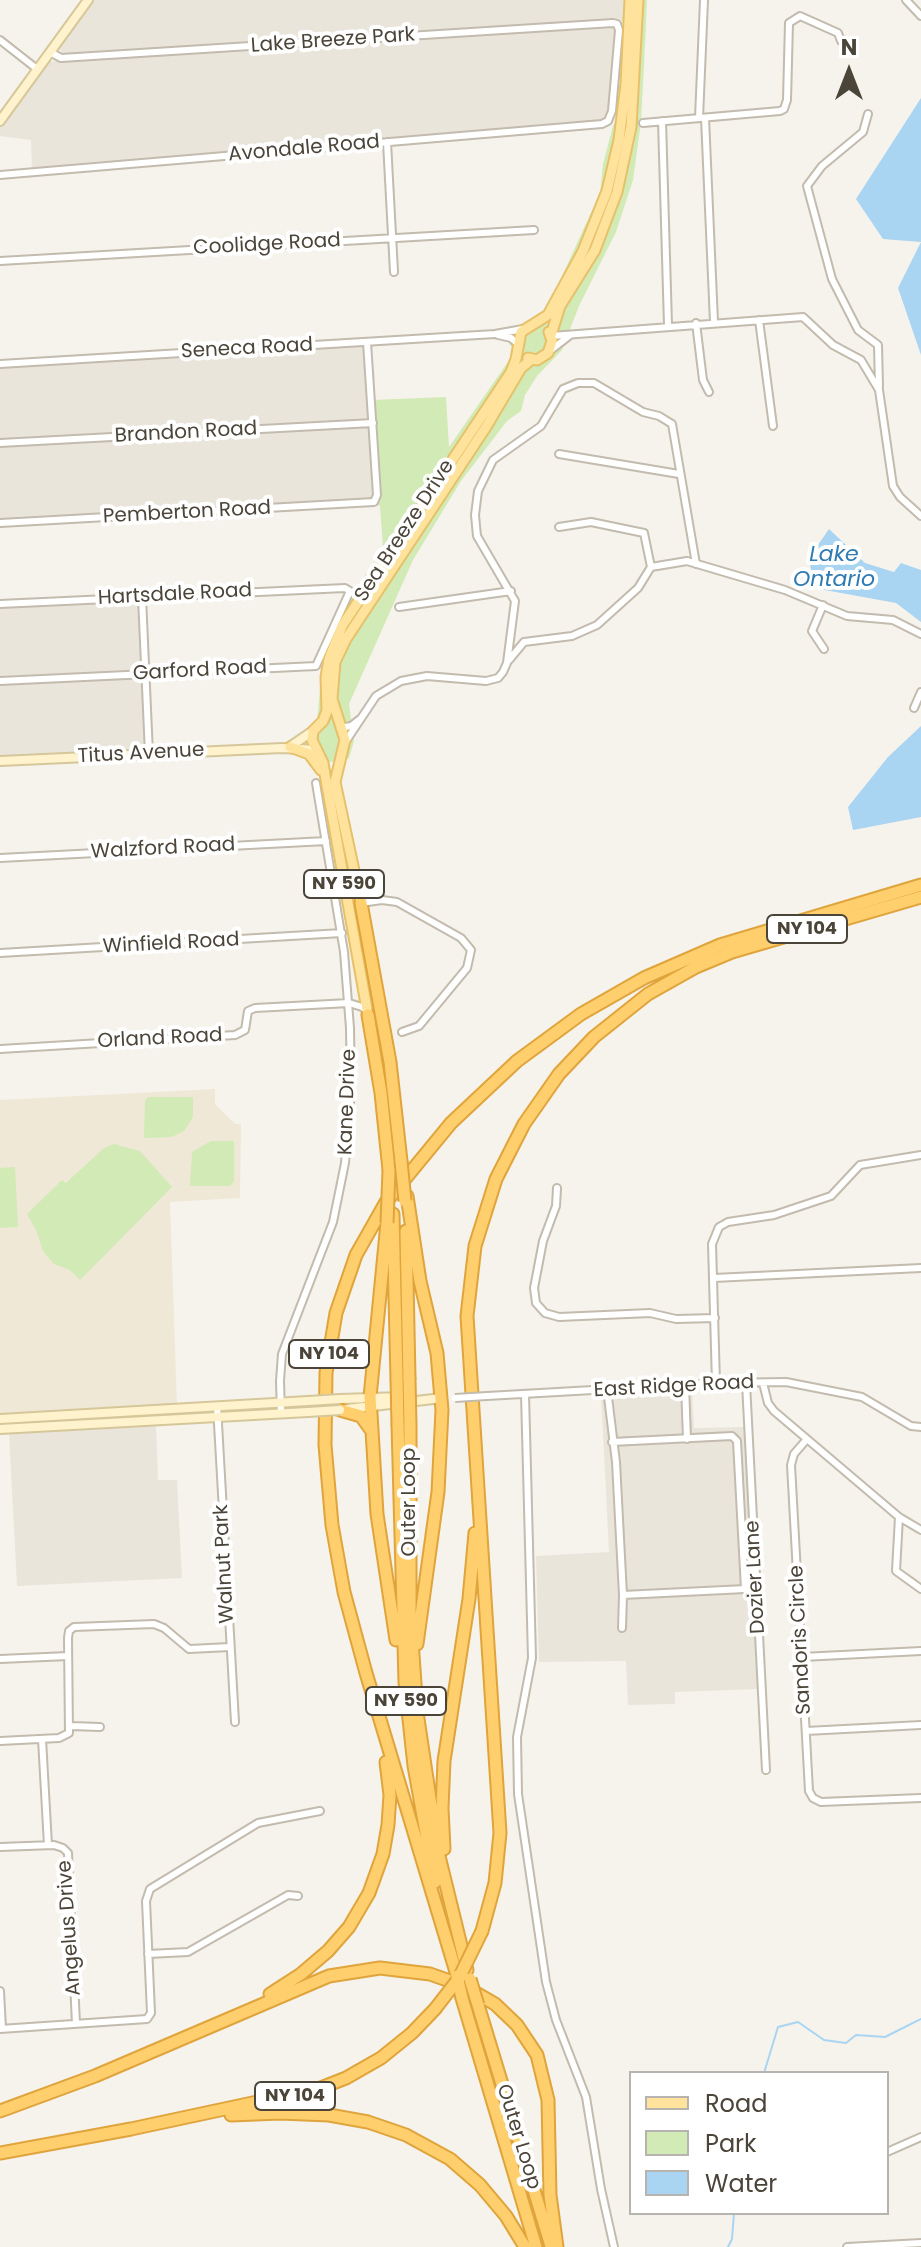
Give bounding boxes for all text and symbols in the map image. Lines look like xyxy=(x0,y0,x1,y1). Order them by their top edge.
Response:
street label: Lake Breeze Park xyxy=(250,23,416,59)
north arrow xyxy=(809,32,889,112)
text: N xyxy=(841,32,857,63)
street label: Avondale Road xyxy=(227,130,381,168)
street label: Coolidge Road xyxy=(193,229,341,261)
street label: Seneca Road xyxy=(180,334,314,364)
street label: Brandon Road xyxy=(114,417,258,449)
street label: Sea Breeze Drive xyxy=(350,455,460,607)
street label: Pemberton Road xyxy=(102,497,272,529)
water label: Lake Ontario xyxy=(793,542,875,594)
street label: Hartsdale Road xyxy=(97,579,253,611)
street label: Garford Road xyxy=(132,656,268,686)
street label: Titus Avenue xyxy=(77,739,205,769)
street label: Walzford Road xyxy=(90,833,236,865)
road number: NY 590 xyxy=(304,870,384,898)
road number: NY 104 xyxy=(767,915,847,943)
street label: Winfield Road xyxy=(102,928,240,960)
street label: Orland Road xyxy=(97,1024,223,1054)
street label: Kane Drive xyxy=(334,1049,362,1155)
road number: NY 104 xyxy=(289,1340,369,1368)
street label: East Ridge Road xyxy=(593,1371,755,1403)
street label: Outer Loop xyxy=(398,1448,422,1556)
street label: Walnut Park xyxy=(210,1504,240,1624)
street label: Dozier Lane xyxy=(741,1520,771,1634)
street label: Sandoris Circle xyxy=(785,1565,817,1715)
road number: NY 590 xyxy=(366,1687,446,1715)
street label: Angelus Drive xyxy=(53,1859,87,1997)
legend xyxy=(629,2071,889,2215)
street label: Outer Loop xyxy=(491,2081,545,2193)
road number: NY 104 xyxy=(255,2082,335,2110)
text: Road xyxy=(705,2087,767,2120)
text: Park xyxy=(705,2127,756,2160)
text: Water xyxy=(705,2167,777,2200)

